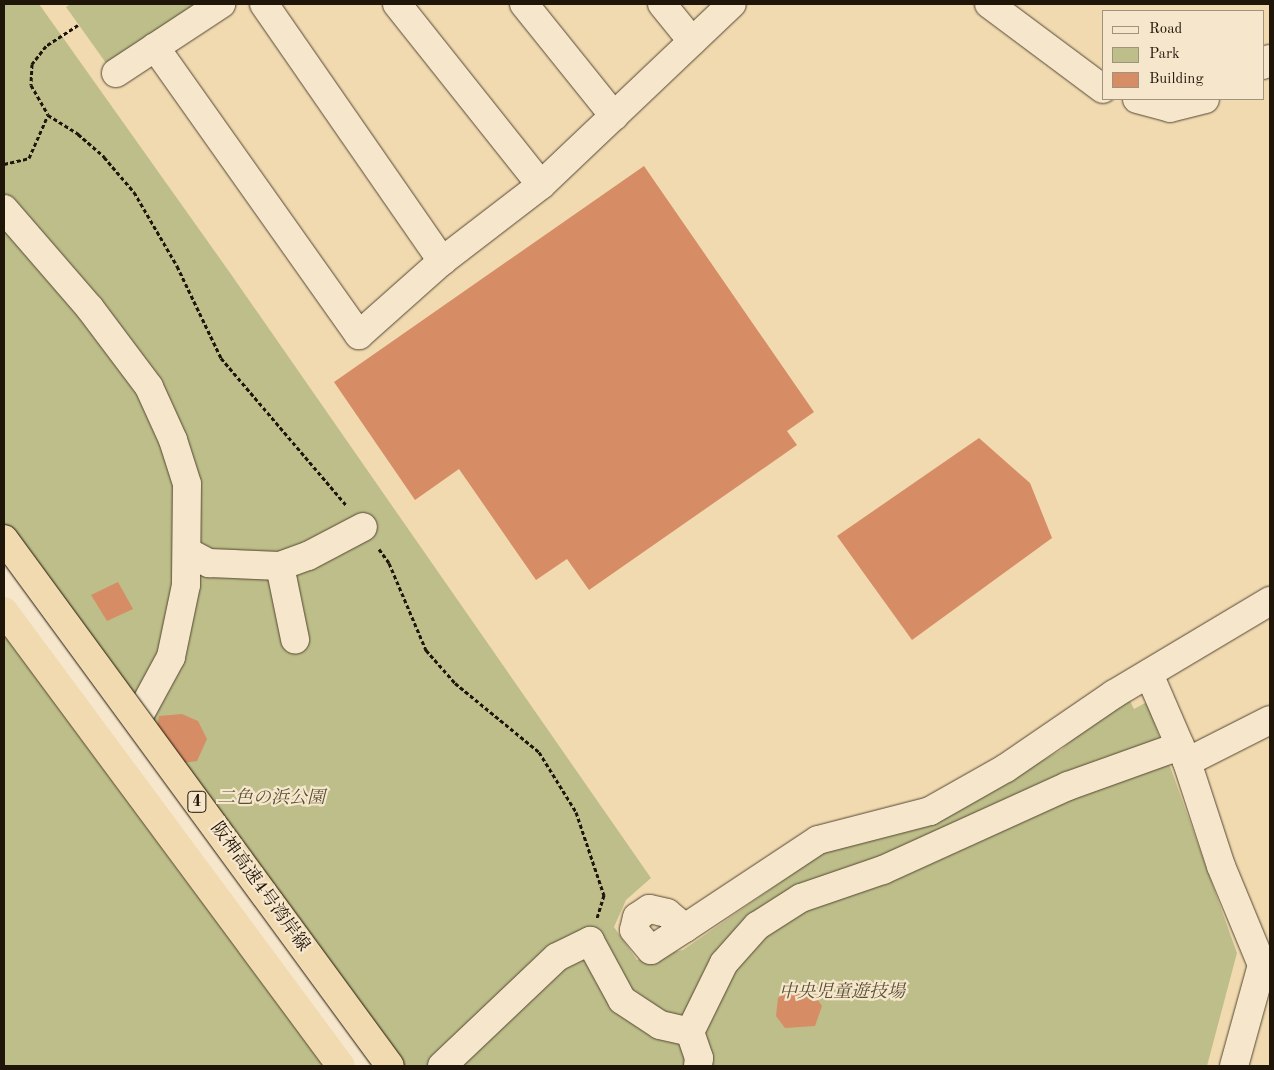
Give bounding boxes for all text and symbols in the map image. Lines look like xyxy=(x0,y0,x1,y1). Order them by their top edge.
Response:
legend xyxy=(1102,10,1264,100)
text: Road xyxy=(1149,22,1182,37)
text: Park xyxy=(1149,47,1180,62)
text: Building xyxy=(1149,72,1204,87)
park label: 二色の浜公園 xyxy=(217,787,325,809)
road number: 4 xyxy=(187,789,207,816)
street label: 阪神高速4号湾岸線 xyxy=(206,818,314,956)
park label: 中央児童遊技場 xyxy=(779,981,905,1003)

